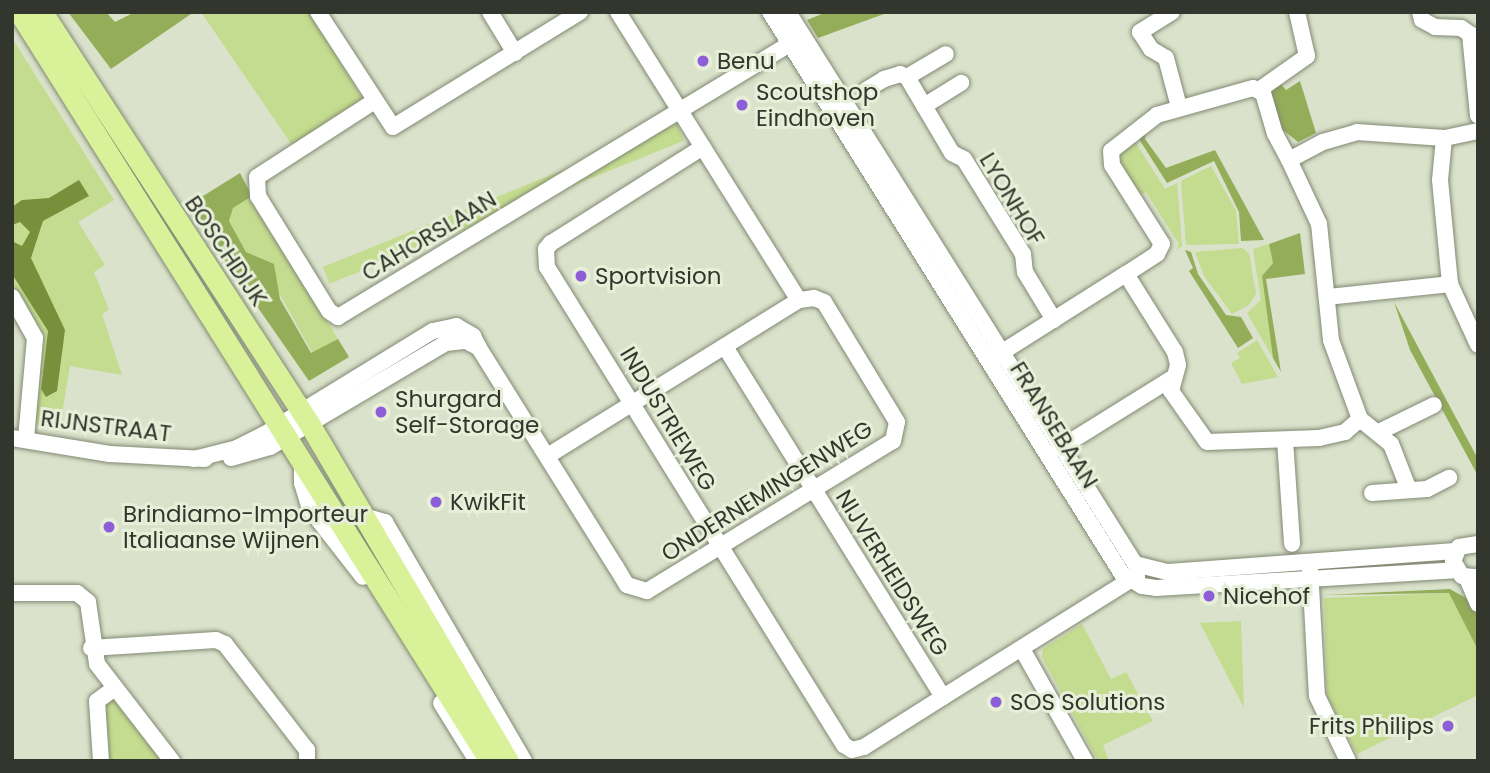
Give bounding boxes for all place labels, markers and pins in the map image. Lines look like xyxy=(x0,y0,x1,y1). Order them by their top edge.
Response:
place label: Benu xyxy=(717,47,775,75)
marker: Benu xyxy=(695,53,711,69)
place label: Scoutshop Eindhoven xyxy=(756,78,878,132)
marker: Scoutshop Eindhoven xyxy=(734,97,750,113)
place label: Sportvision xyxy=(595,262,721,290)
marker: Sportvision xyxy=(573,268,589,284)
place label: Shurgard Self-Storage xyxy=(395,385,539,439)
marker: Shurgard Self-Storage xyxy=(373,404,389,420)
place label: KwikFit xyxy=(450,488,526,516)
marker: KwikFit xyxy=(428,494,444,510)
place label: Brindiamo-Importeur Italiaanse Wijnen xyxy=(123,500,368,554)
marker: Brindiamo-Importeur Italiaanse Wijnen xyxy=(101,519,117,535)
place label: Nicehof xyxy=(1223,582,1310,610)
marker: Nicehof xyxy=(1201,588,1217,604)
place label: SOS Solutions xyxy=(1010,688,1165,716)
marker: SOS Solutions xyxy=(988,694,1004,710)
place label: Frits Philips xyxy=(1309,712,1434,740)
marker: Frits Philips xyxy=(1440,718,1456,734)

